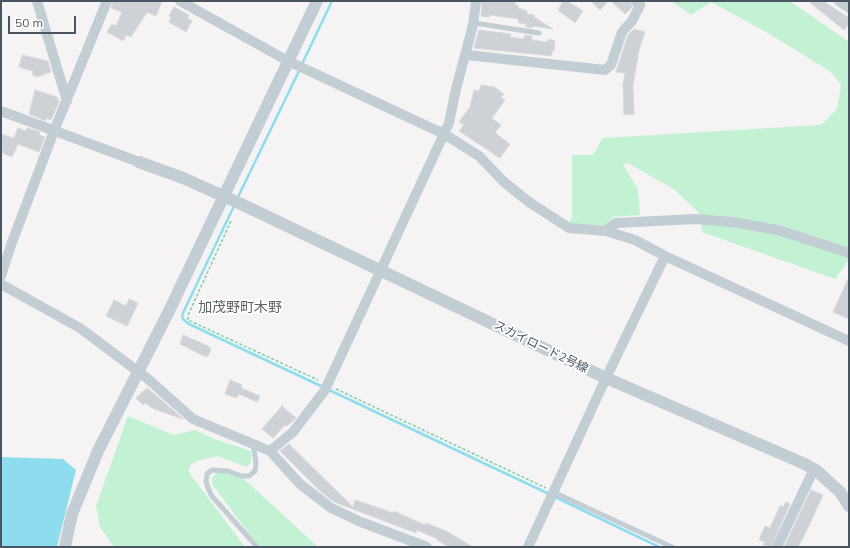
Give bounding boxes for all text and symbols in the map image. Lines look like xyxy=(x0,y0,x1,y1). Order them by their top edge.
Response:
scale bar xyxy=(10,8,78,34)
text: 50 m xyxy=(15,15,43,30)
district label: 加茂野町木野 xyxy=(198,300,282,316)
street label: スカイロード2号線 xyxy=(491,318,591,376)

